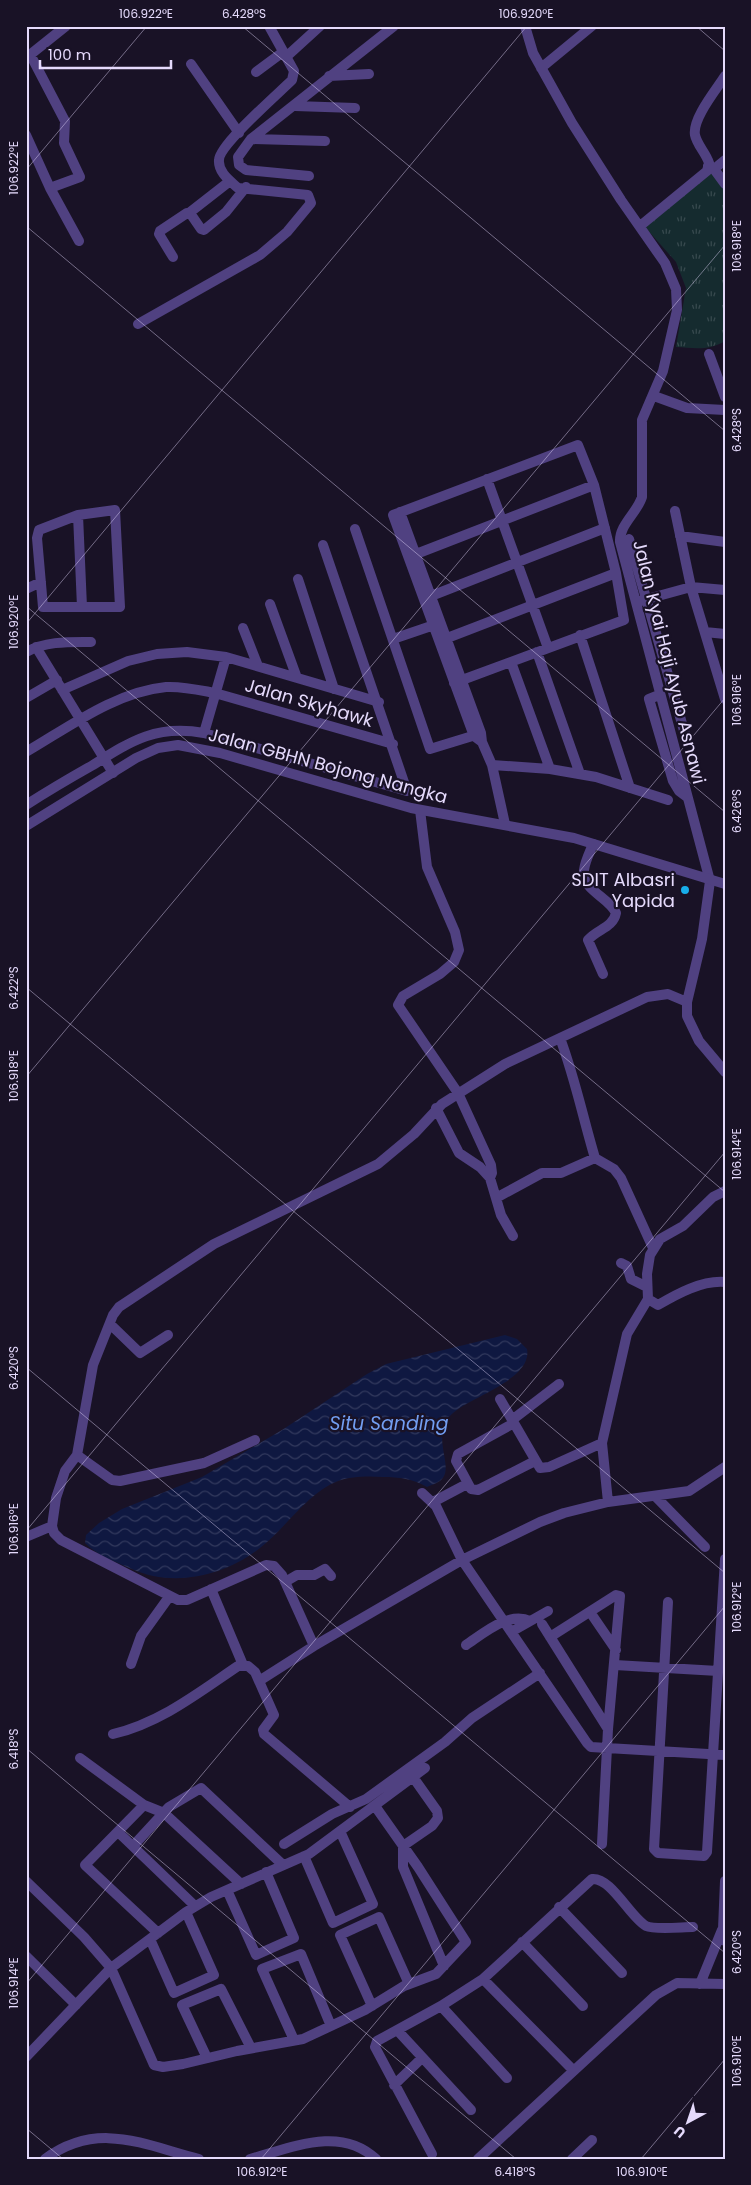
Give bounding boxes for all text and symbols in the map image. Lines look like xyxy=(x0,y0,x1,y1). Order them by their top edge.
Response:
text: 106.922°E xyxy=(119,5,173,22)
text: 6.428°S xyxy=(222,5,266,22)
text: 106.920°E xyxy=(499,5,553,22)
scale bar xyxy=(40,38,171,70)
text: 100 m xyxy=(48,44,91,65)
text: 106.922°E xyxy=(5,141,22,195)
text: 106.918°E xyxy=(728,220,745,272)
text: 6.428°S xyxy=(728,408,745,452)
street label: Jalan Kyai Haji Ayub Asnawi xyxy=(627,537,712,786)
text: 106.920°E xyxy=(5,595,22,649)
street label: Jalan Skyhawk xyxy=(242,672,377,733)
text: 106.916°E xyxy=(728,674,745,726)
street label: Jalan GBHN Bojong Nangka xyxy=(206,722,450,809)
text: 6.426°S xyxy=(728,789,745,833)
place label: SDIT Albasri Yapida xyxy=(571,867,675,913)
marker: SDIT Albasri Yapida xyxy=(679,884,691,896)
text: 6.422°S xyxy=(5,966,22,1010)
text: 106.918°E xyxy=(5,1050,22,1102)
text: 106.914°E xyxy=(728,1128,745,1180)
text: 6.420°S xyxy=(5,1346,22,1390)
water label: Situ Sanding xyxy=(329,1410,449,1437)
text: 106.916°E xyxy=(5,1503,22,1555)
text: 106.912°E xyxy=(728,1582,745,1632)
text: 6.418°S xyxy=(5,1728,22,1770)
text: 6.420°S xyxy=(728,1930,745,1974)
text: 106.914°E xyxy=(5,1957,22,2009)
text: 106.910°E xyxy=(728,2035,745,2087)
north arrow xyxy=(664,2098,714,2148)
text: U xyxy=(669,2121,690,2143)
text: 106.912°E xyxy=(237,2163,287,2180)
text: 6.418°S xyxy=(494,2163,536,2180)
text: 106.910°E xyxy=(616,2163,668,2180)

